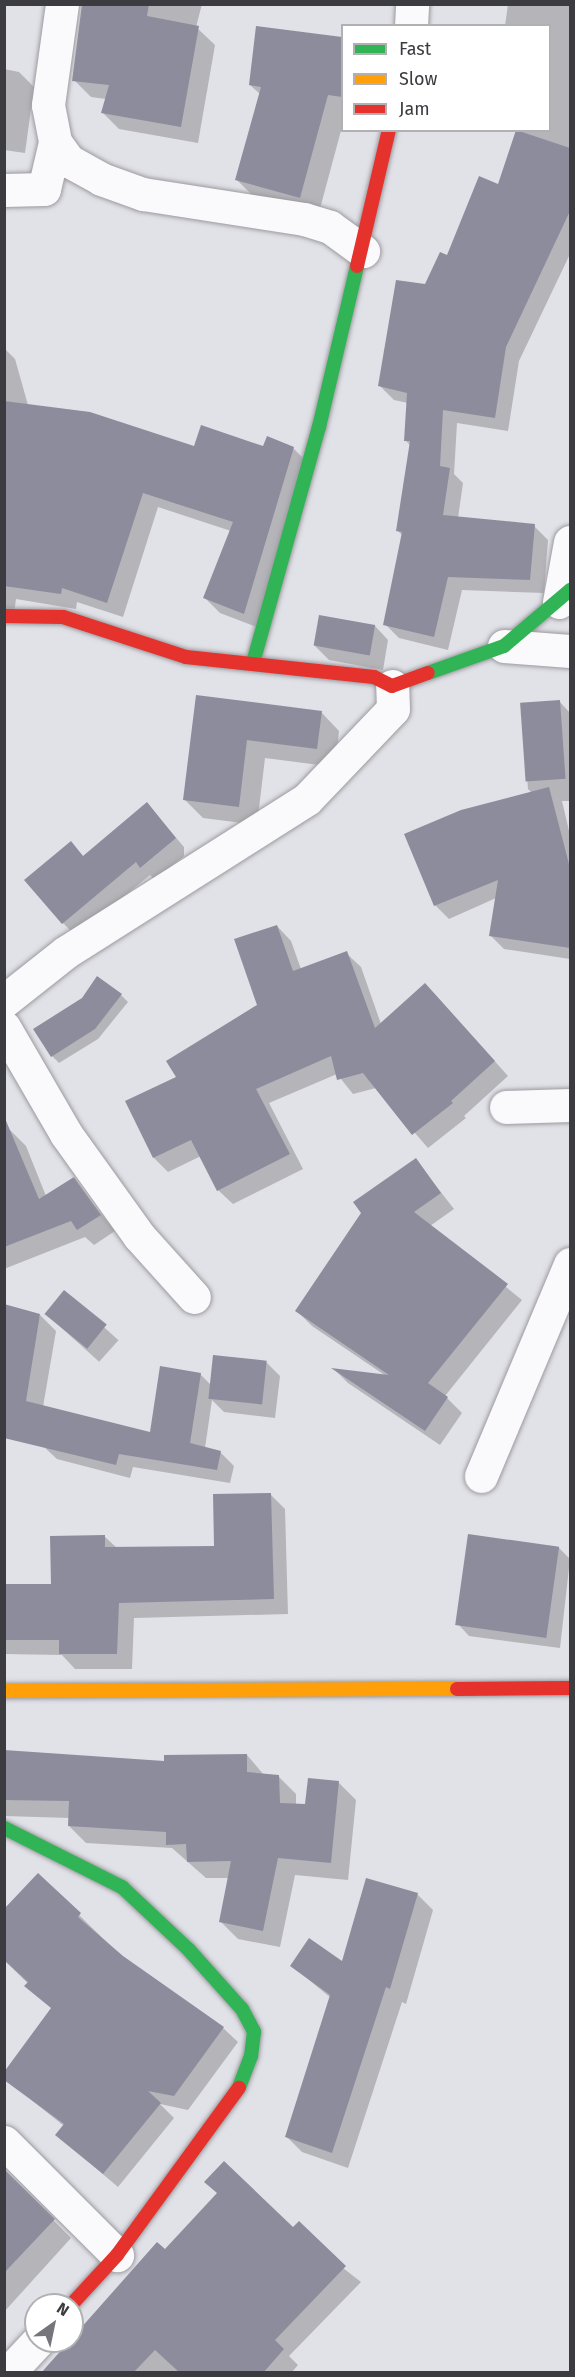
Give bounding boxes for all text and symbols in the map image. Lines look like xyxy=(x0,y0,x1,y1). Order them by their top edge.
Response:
legend xyxy=(341,24,551,132)
text: Fast xyxy=(399,38,431,60)
text: Slow xyxy=(399,68,437,90)
text: Jam xyxy=(399,98,430,120)
north arrow xyxy=(24,2293,84,2353)
text: N xyxy=(53,2298,73,2320)

